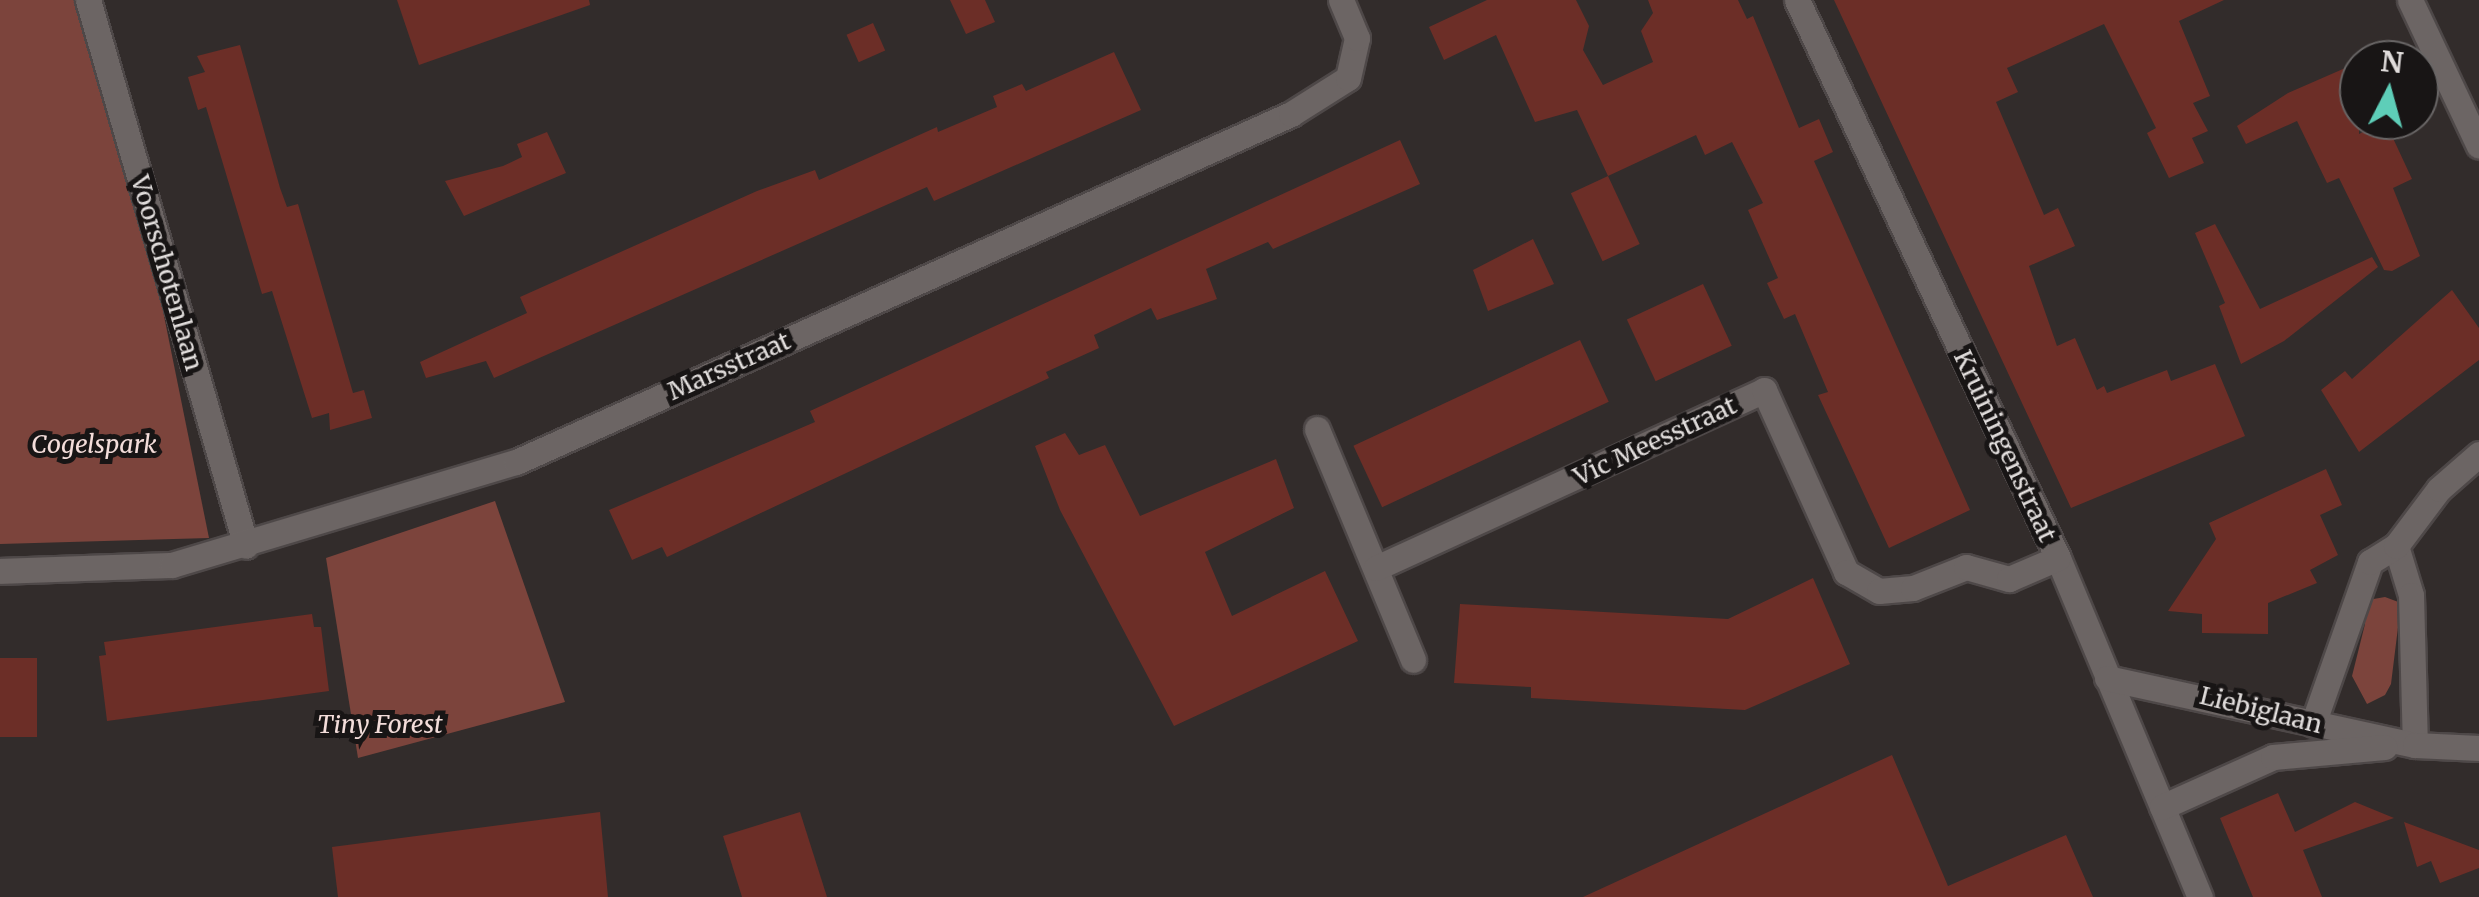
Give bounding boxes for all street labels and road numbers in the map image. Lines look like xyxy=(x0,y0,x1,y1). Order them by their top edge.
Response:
street label: Voorschotenlaan xyxy=(125,172,209,374)
street label: Marsstraat xyxy=(663,326,795,406)
street label: Kruiningenstraat xyxy=(1947,345,2063,547)
street label: Vic Meesstraat xyxy=(1569,390,1741,492)
street label: Liebiglaan xyxy=(2197,680,2325,740)

